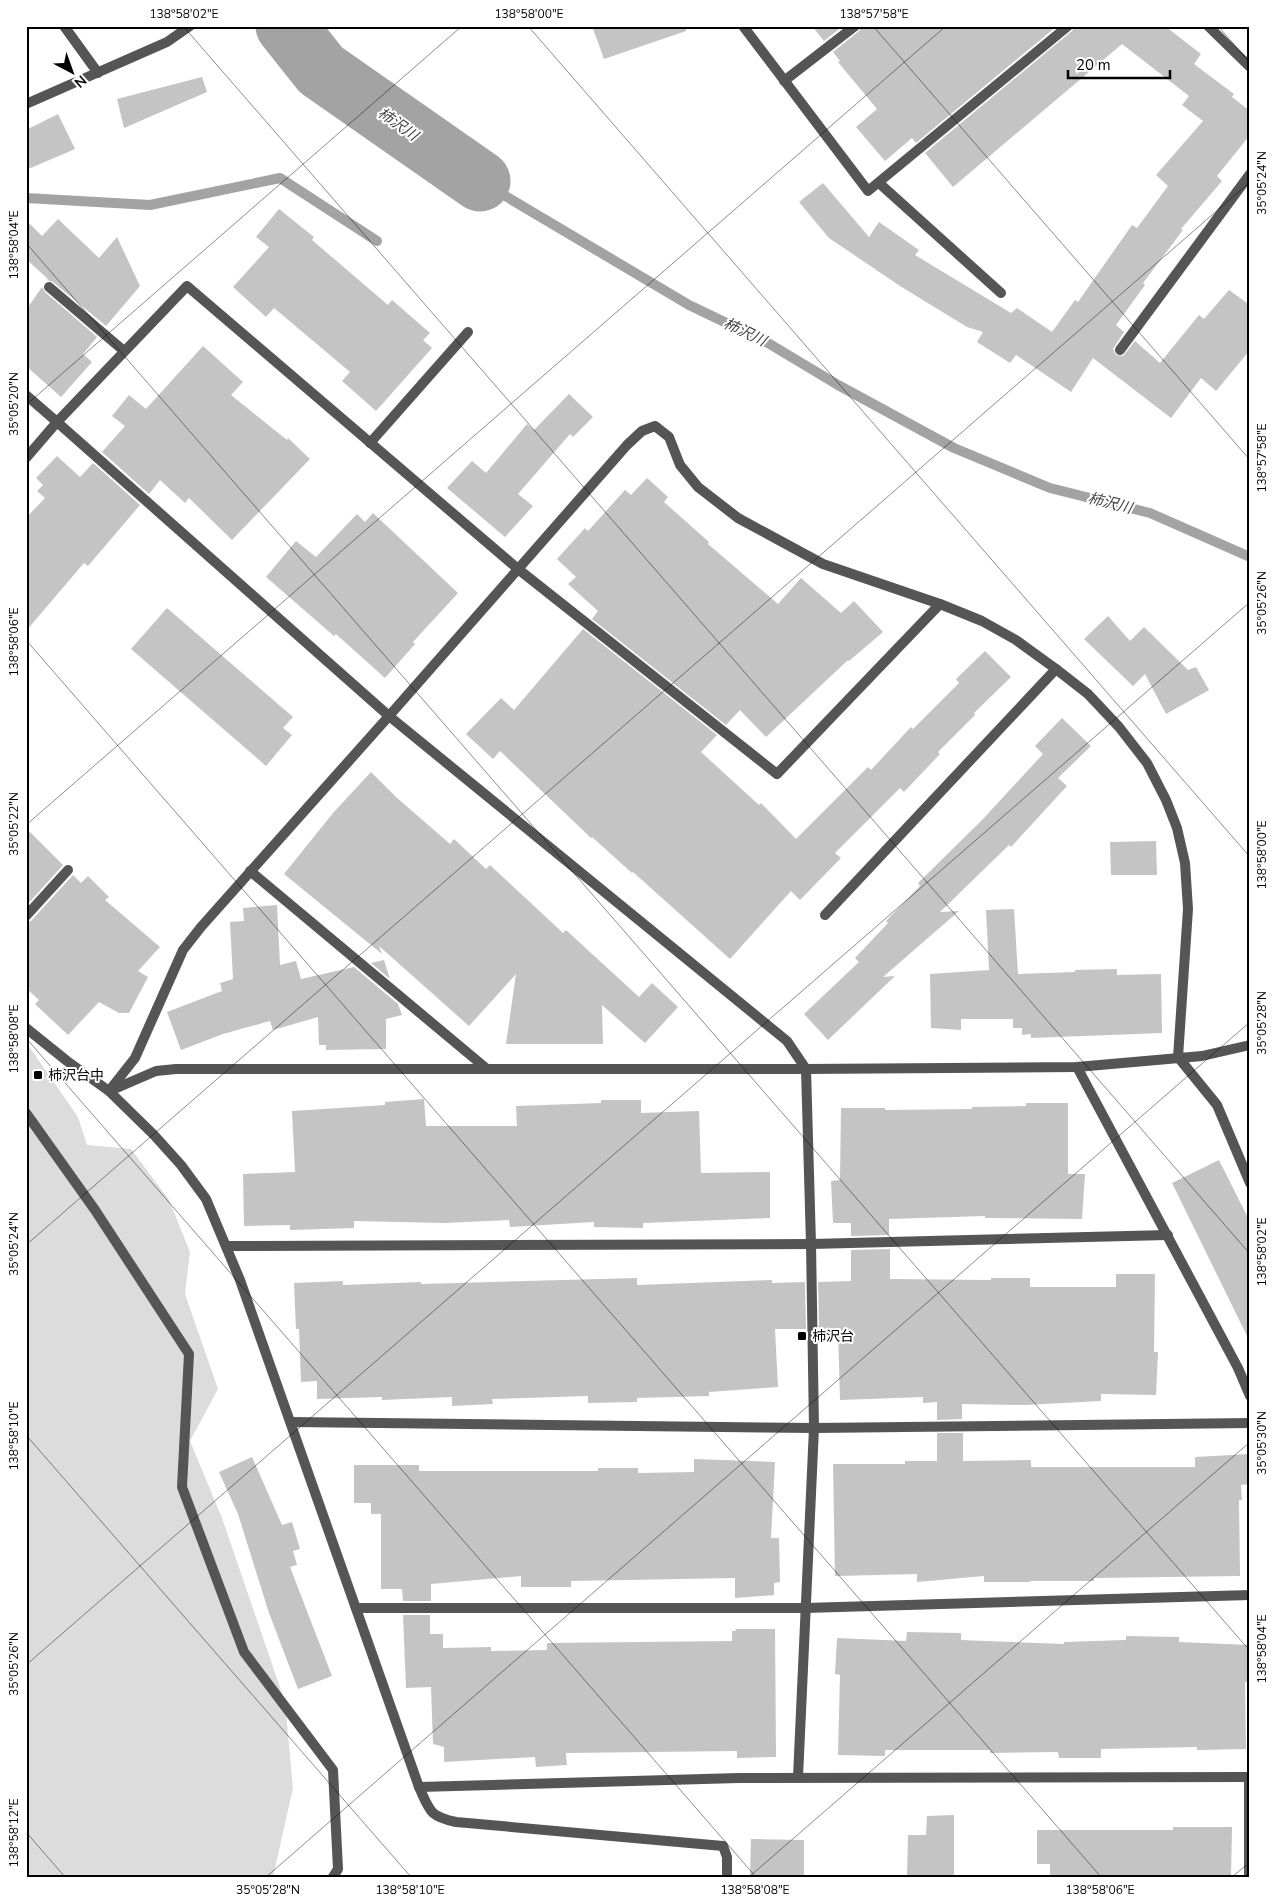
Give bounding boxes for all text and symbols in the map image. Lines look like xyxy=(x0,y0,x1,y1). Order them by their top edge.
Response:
text: 138°58'02"E xyxy=(149,6,219,22)
text: 138°58'00"E xyxy=(494,6,564,22)
text: 138°57'58"E xyxy=(839,6,909,22)
north arrow xyxy=(48,48,98,98)
scale bar xyxy=(1068,48,1171,80)
text: 20 m xyxy=(1076,55,1111,75)
text: N xyxy=(70,71,90,92)
water label: 柿沢川 xyxy=(374,103,424,146)
text: 35°05'24"N xyxy=(1254,151,1270,215)
text: 138°58'04"E xyxy=(6,210,22,280)
water label: 柿沢川 xyxy=(720,313,771,352)
text: 35°05'20"N xyxy=(6,372,22,436)
text: 138°57'58"E xyxy=(1254,423,1270,493)
water label: 柿沢川 xyxy=(1086,488,1136,519)
text: 35°05'26"N xyxy=(1254,571,1270,635)
text: 138°58'06"E xyxy=(6,607,22,677)
text: 35°05'22"N xyxy=(6,792,22,856)
text: 138°58'00"E xyxy=(1254,820,1270,890)
text: 35°05'28"N xyxy=(1254,991,1270,1055)
text: 138°58'08"E xyxy=(6,1004,22,1074)
place label: 柿沢台中 xyxy=(48,1066,104,1085)
marker: 柿沢台中 xyxy=(32,1069,44,1081)
text: 35°05'24"N xyxy=(6,1212,22,1276)
text: 138°58'02"E xyxy=(1254,1217,1270,1287)
place label: 柿沢台 xyxy=(812,1327,854,1346)
marker: 柿沢台 xyxy=(796,1330,808,1342)
text: 138°58'10"E xyxy=(6,1401,22,1471)
text: 35°05'30"N xyxy=(1254,1411,1270,1475)
text: 138°58'04"E xyxy=(1254,1614,1270,1684)
text: 35°05'26"N xyxy=(6,1632,22,1696)
text: 138°58'12"E xyxy=(6,1798,22,1868)
text: 35°05'28"N xyxy=(236,1882,300,1898)
text: 138°58'10"E xyxy=(375,1882,445,1898)
text: 138°58'08"E xyxy=(720,1882,790,1898)
text: 138°58'06"E xyxy=(1065,1882,1135,1898)

